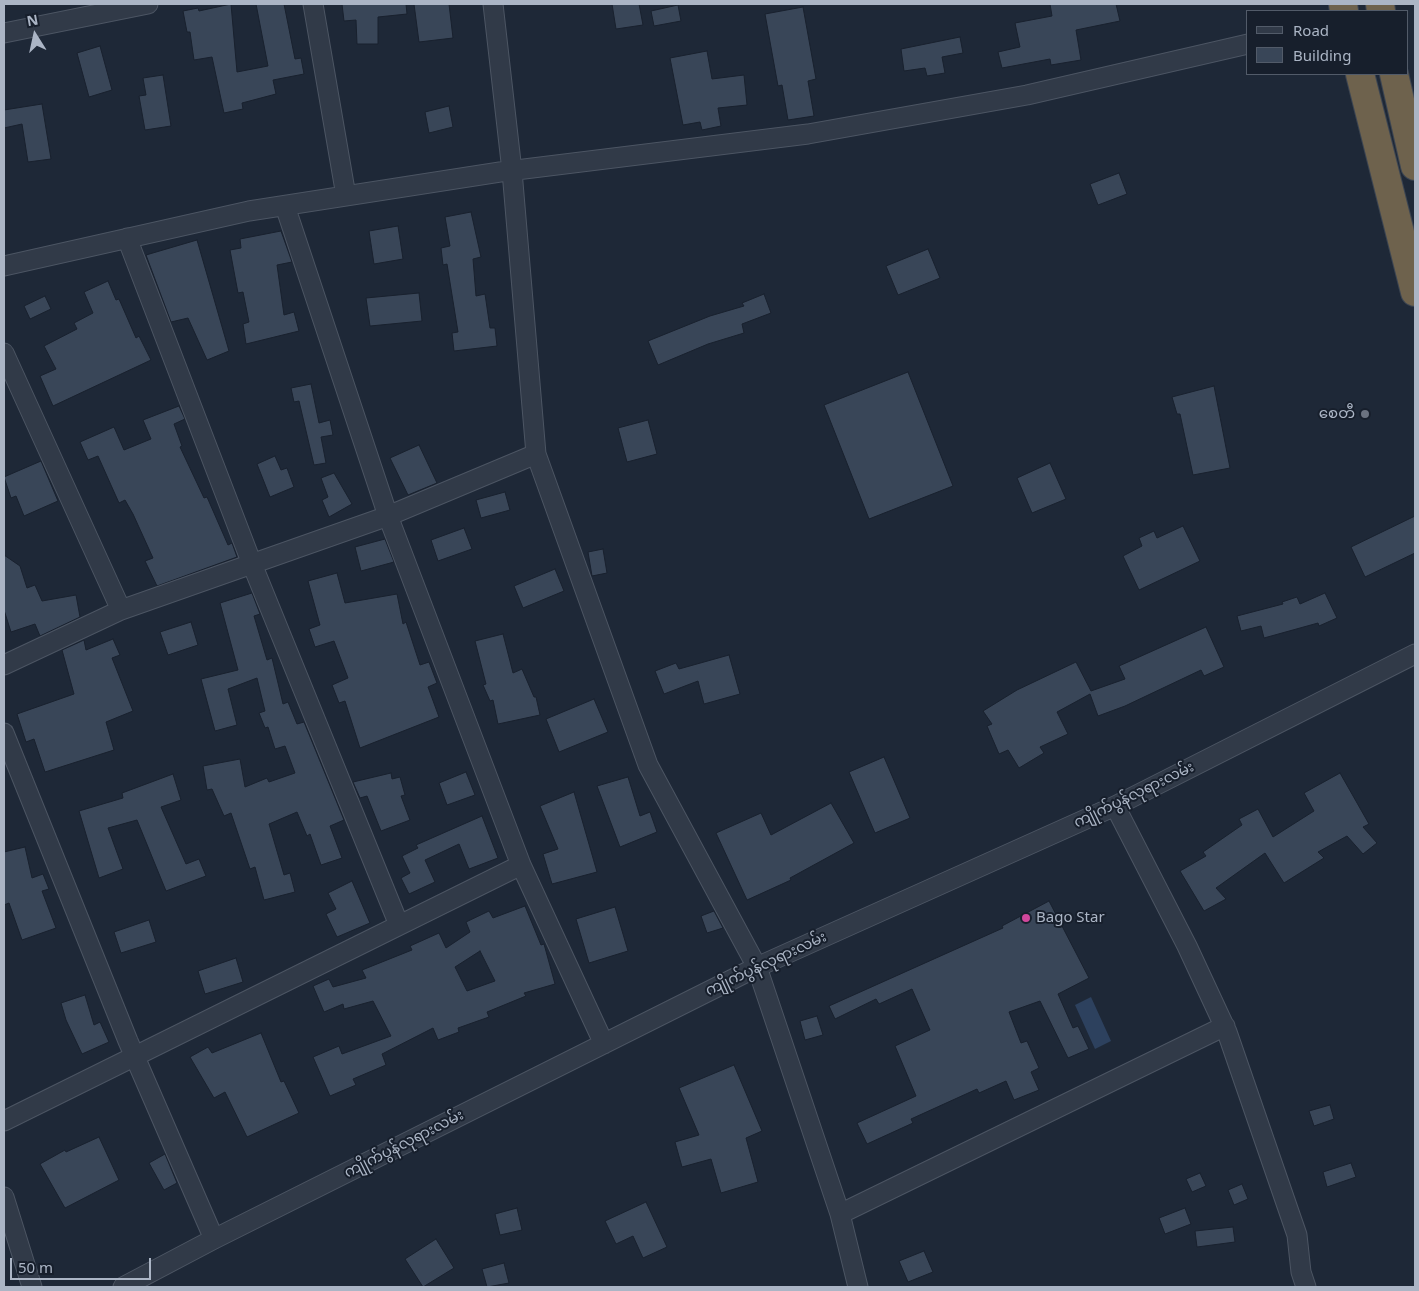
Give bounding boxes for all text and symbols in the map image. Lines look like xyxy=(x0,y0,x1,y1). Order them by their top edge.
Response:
text: N xyxy=(25,9,40,30)
north arrow xyxy=(10,10,60,60)
legend xyxy=(1246,10,1409,75)
text: Road xyxy=(1293,20,1329,40)
text: Building xyxy=(1293,45,1351,65)
place label: စေတီ xyxy=(1319,405,1355,423)
marker: စေတီ xyxy=(1359,408,1371,420)
street label: ကျိုက်ပွန်လုရားလမ်း xyxy=(1071,758,1197,832)
place label: Bago Star xyxy=(1036,909,1105,927)
marker: Bago Star xyxy=(1020,912,1032,924)
street label: ကျိုက်ပွန်လုရားလမ်း xyxy=(703,928,829,1000)
street label: ကျိုက်ပွန်လုရားလမ်း xyxy=(341,1106,467,1182)
scale bar xyxy=(12,1248,154,1280)
text: 50 m xyxy=(18,1257,53,1277)

